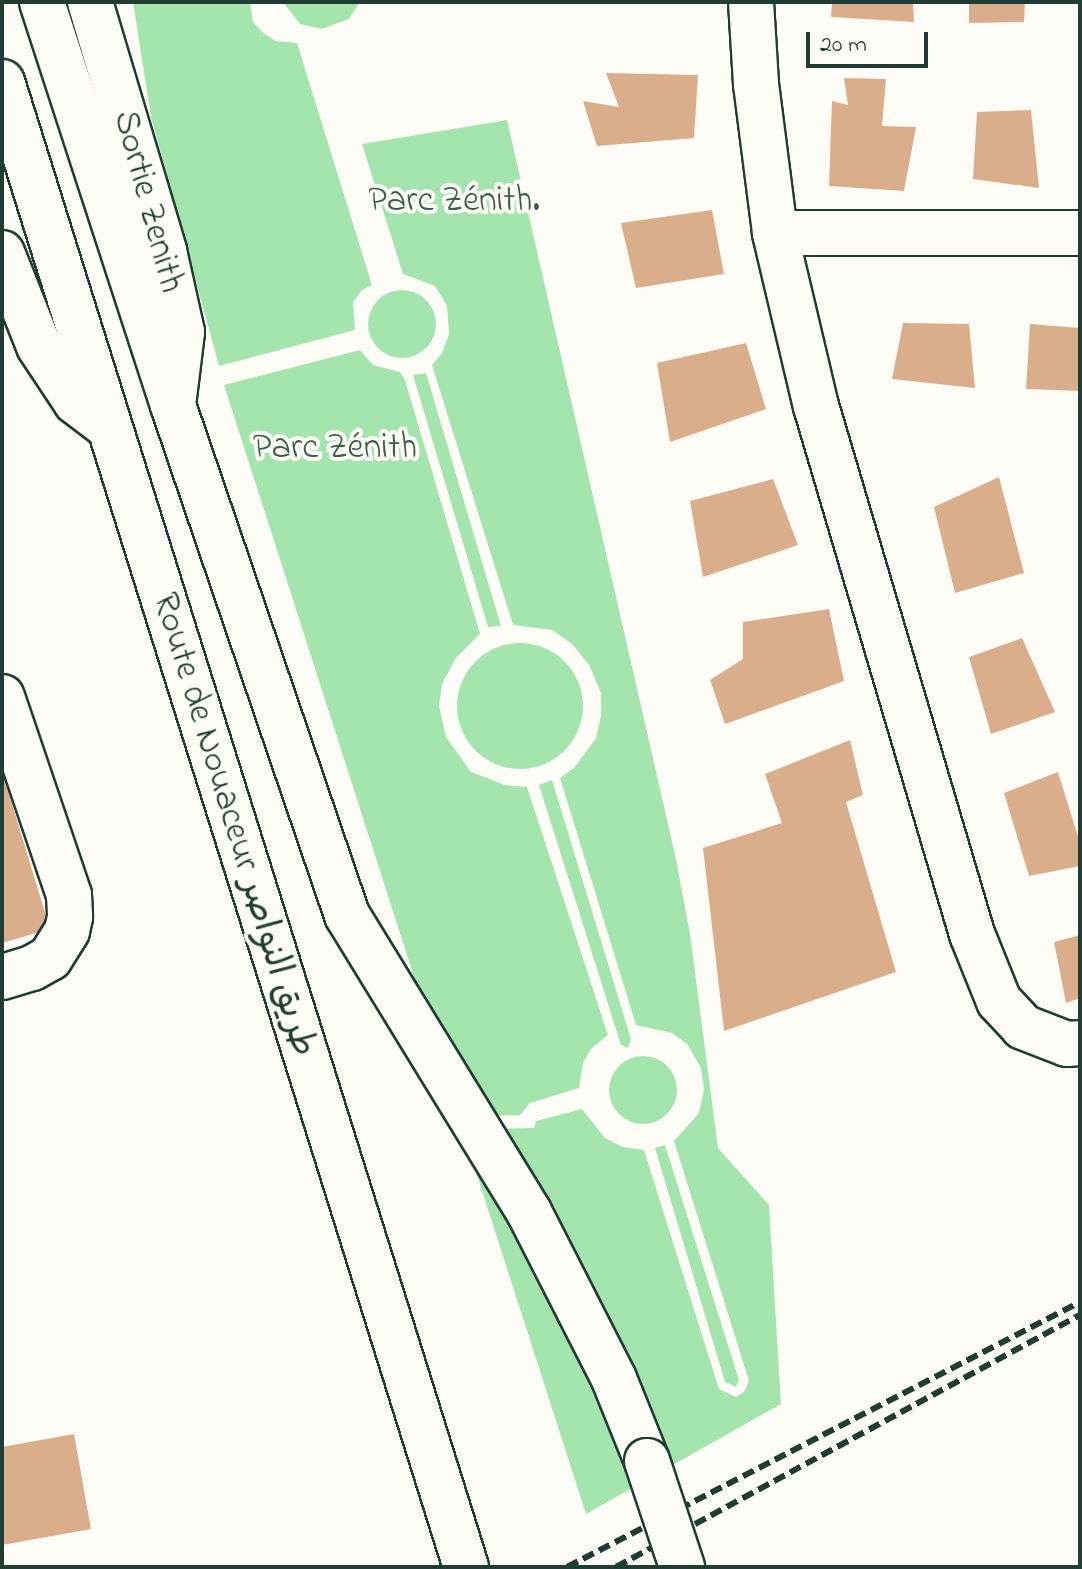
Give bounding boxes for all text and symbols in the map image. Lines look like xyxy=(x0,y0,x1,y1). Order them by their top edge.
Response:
scale bar xyxy=(810,16,932,66)
text: 20 m xyxy=(820,28,867,63)
street label: Sortie Zenith xyxy=(102,106,192,298)
park label: Parc Zénith. xyxy=(368,180,540,224)
park label: Parc Zénith xyxy=(253,427,417,471)
street label: Route de Nouaceur طريق النواصر xyxy=(142,588,324,1062)

